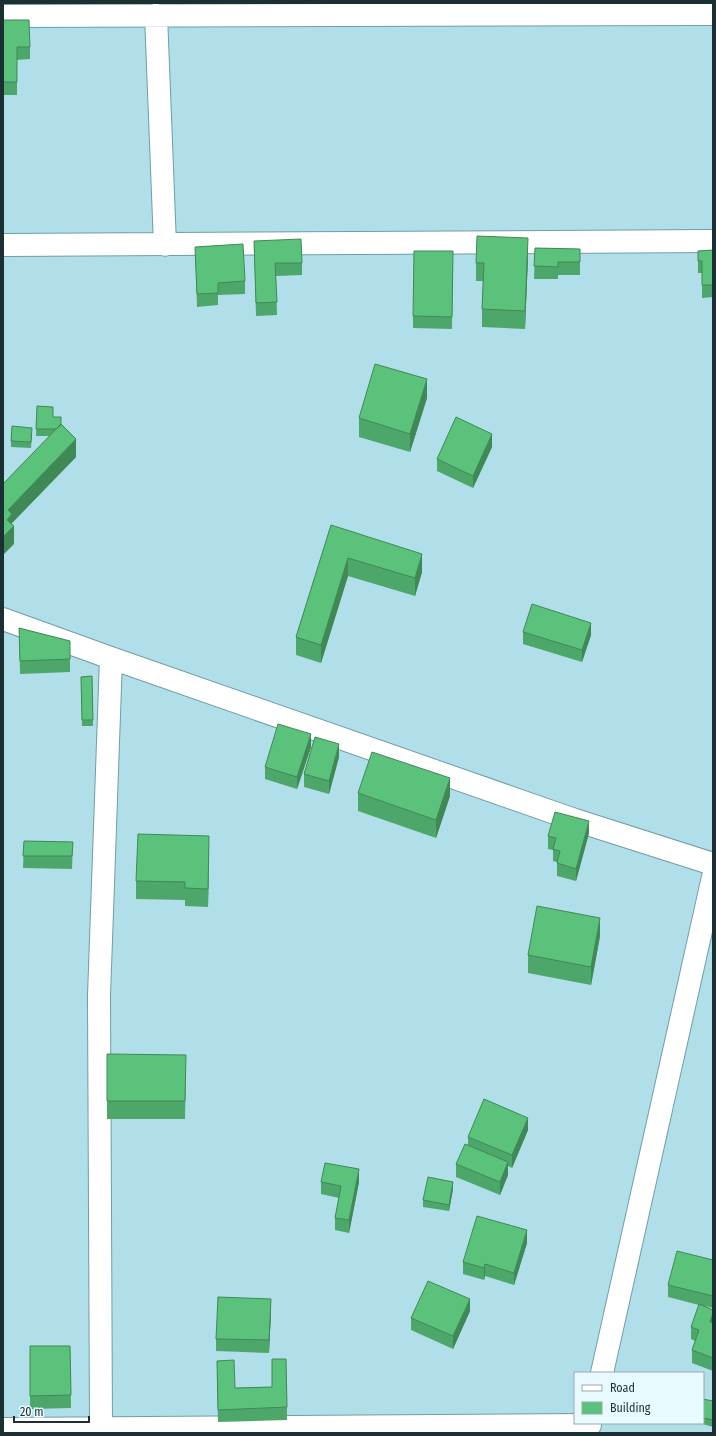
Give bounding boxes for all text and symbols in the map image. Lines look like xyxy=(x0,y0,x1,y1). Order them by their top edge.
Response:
legend xyxy=(574,1372,704,1424)
text: Road xyxy=(610,1381,635,1395)
scale bar xyxy=(14,1398,89,1424)
text: Building xyxy=(610,1401,651,1415)
text: 20 m xyxy=(20,1405,44,1419)

